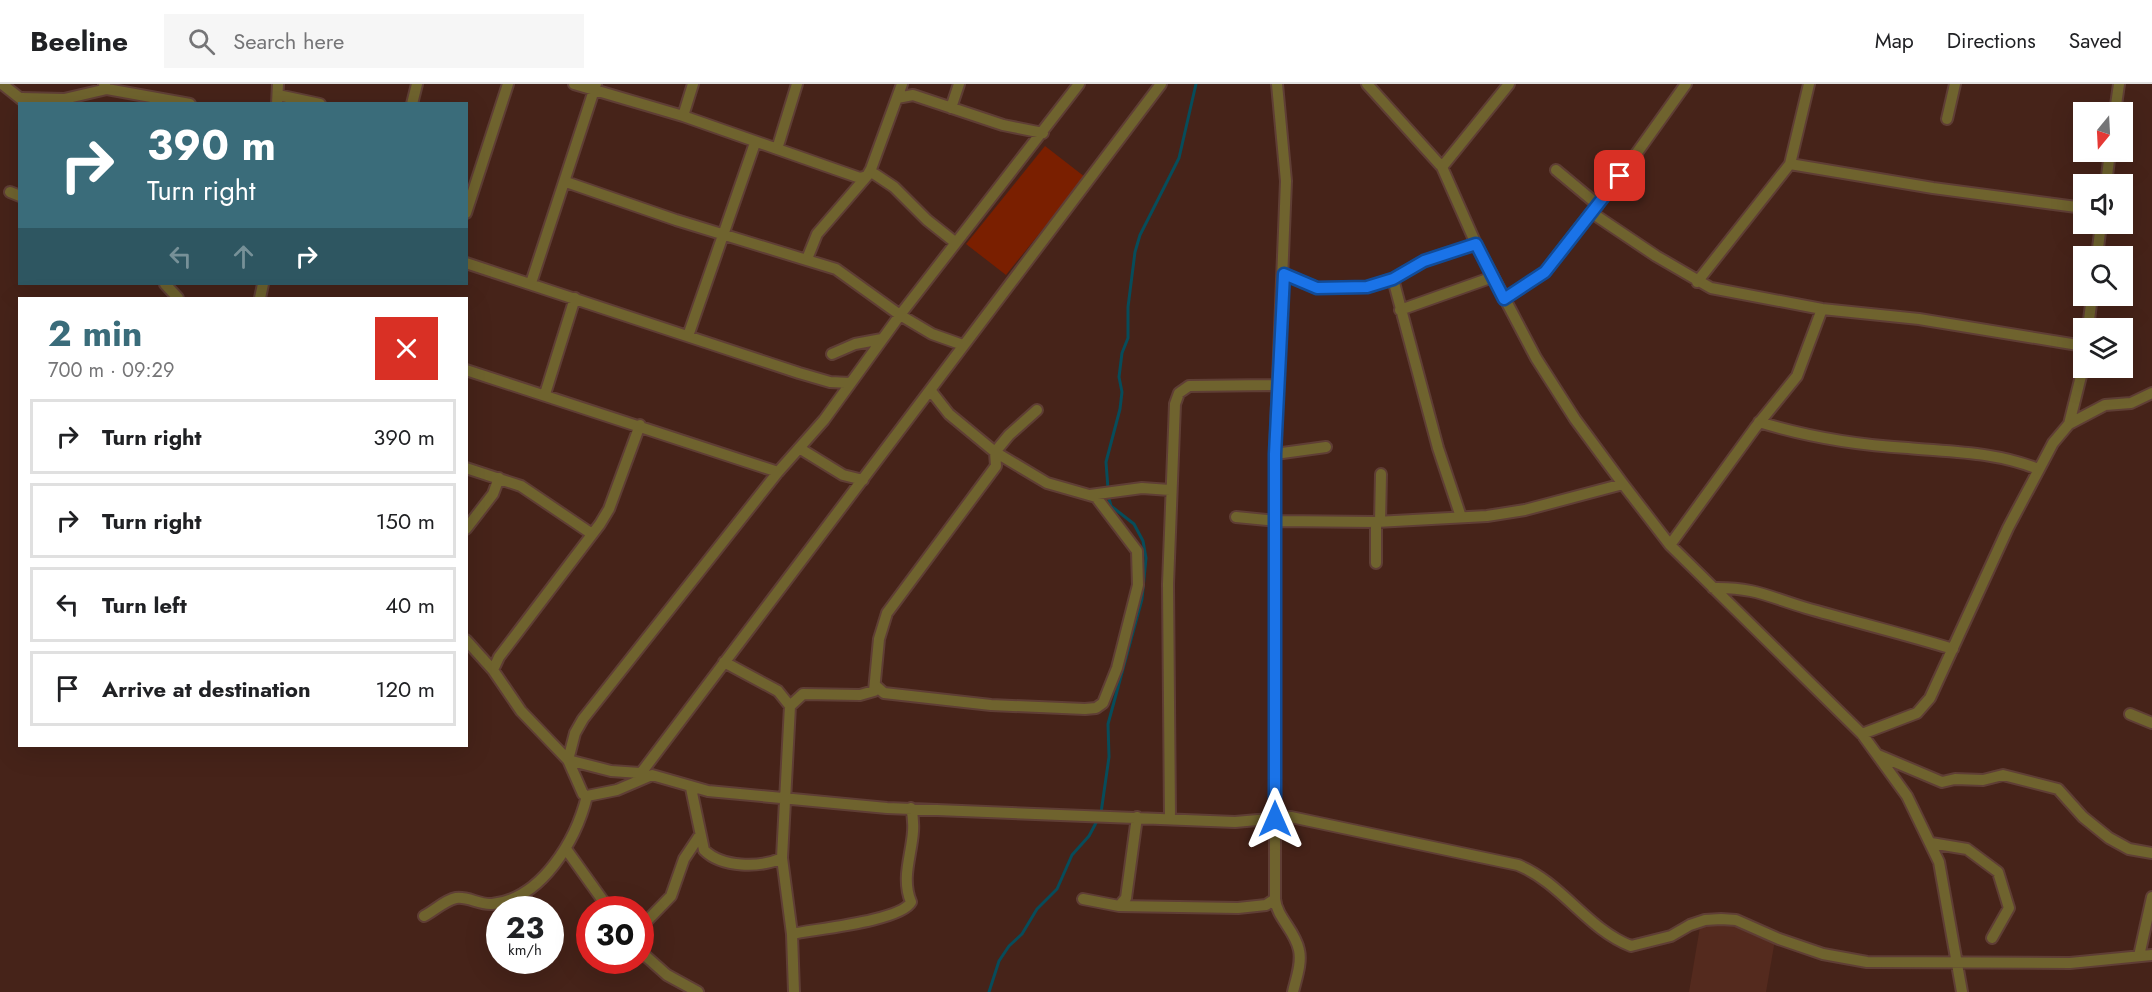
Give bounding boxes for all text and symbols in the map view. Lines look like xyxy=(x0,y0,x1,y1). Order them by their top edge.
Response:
search box xyxy=(164,14,584,68)
text: Beeline xyxy=(30,21,128,62)
icon: search xyxy=(185,25,218,58)
text: Search here xyxy=(233,25,344,57)
text: Map xyxy=(1875,26,1914,56)
text: Directions xyxy=(1947,26,2036,56)
text: Saved xyxy=(2069,26,2122,56)
north arrow xyxy=(2073,102,2133,162)
map controls xyxy=(2073,102,2133,378)
text: 390 m xyxy=(147,115,276,176)
icon: right xyxy=(48,126,126,204)
pin xyxy=(1594,150,1645,201)
icon: arrive xyxy=(1603,159,1636,192)
text: Turn right xyxy=(147,171,255,210)
button: sound xyxy=(2073,174,2133,234)
icon: left xyxy=(164,240,197,273)
icon: ahead xyxy=(227,240,260,273)
icon: right xyxy=(290,240,323,273)
button: search xyxy=(2073,246,2133,306)
text: 2 min xyxy=(48,307,143,359)
button: close xyxy=(375,317,438,380)
button: layers xyxy=(2073,318,2133,378)
text: 700 m · 09:29 xyxy=(48,356,175,385)
icon: right xyxy=(51,420,84,453)
text: Turn right xyxy=(102,421,202,453)
text: 390 m xyxy=(373,421,435,453)
icon: right xyxy=(51,504,84,537)
text: Turn right xyxy=(102,505,202,537)
text: 150 m xyxy=(376,505,435,537)
icon: left xyxy=(51,588,84,621)
text: Turn left xyxy=(102,589,187,621)
text: 40 m xyxy=(385,589,435,621)
icon: arrive xyxy=(51,672,84,705)
text: Arrive at destination xyxy=(102,673,311,705)
text: 120 m xyxy=(376,673,435,705)
position arrow xyxy=(1243,787,1307,851)
speed limit sign: 30 xyxy=(576,896,654,974)
text: 23 xyxy=(506,906,544,949)
text: km/h xyxy=(508,939,542,961)

